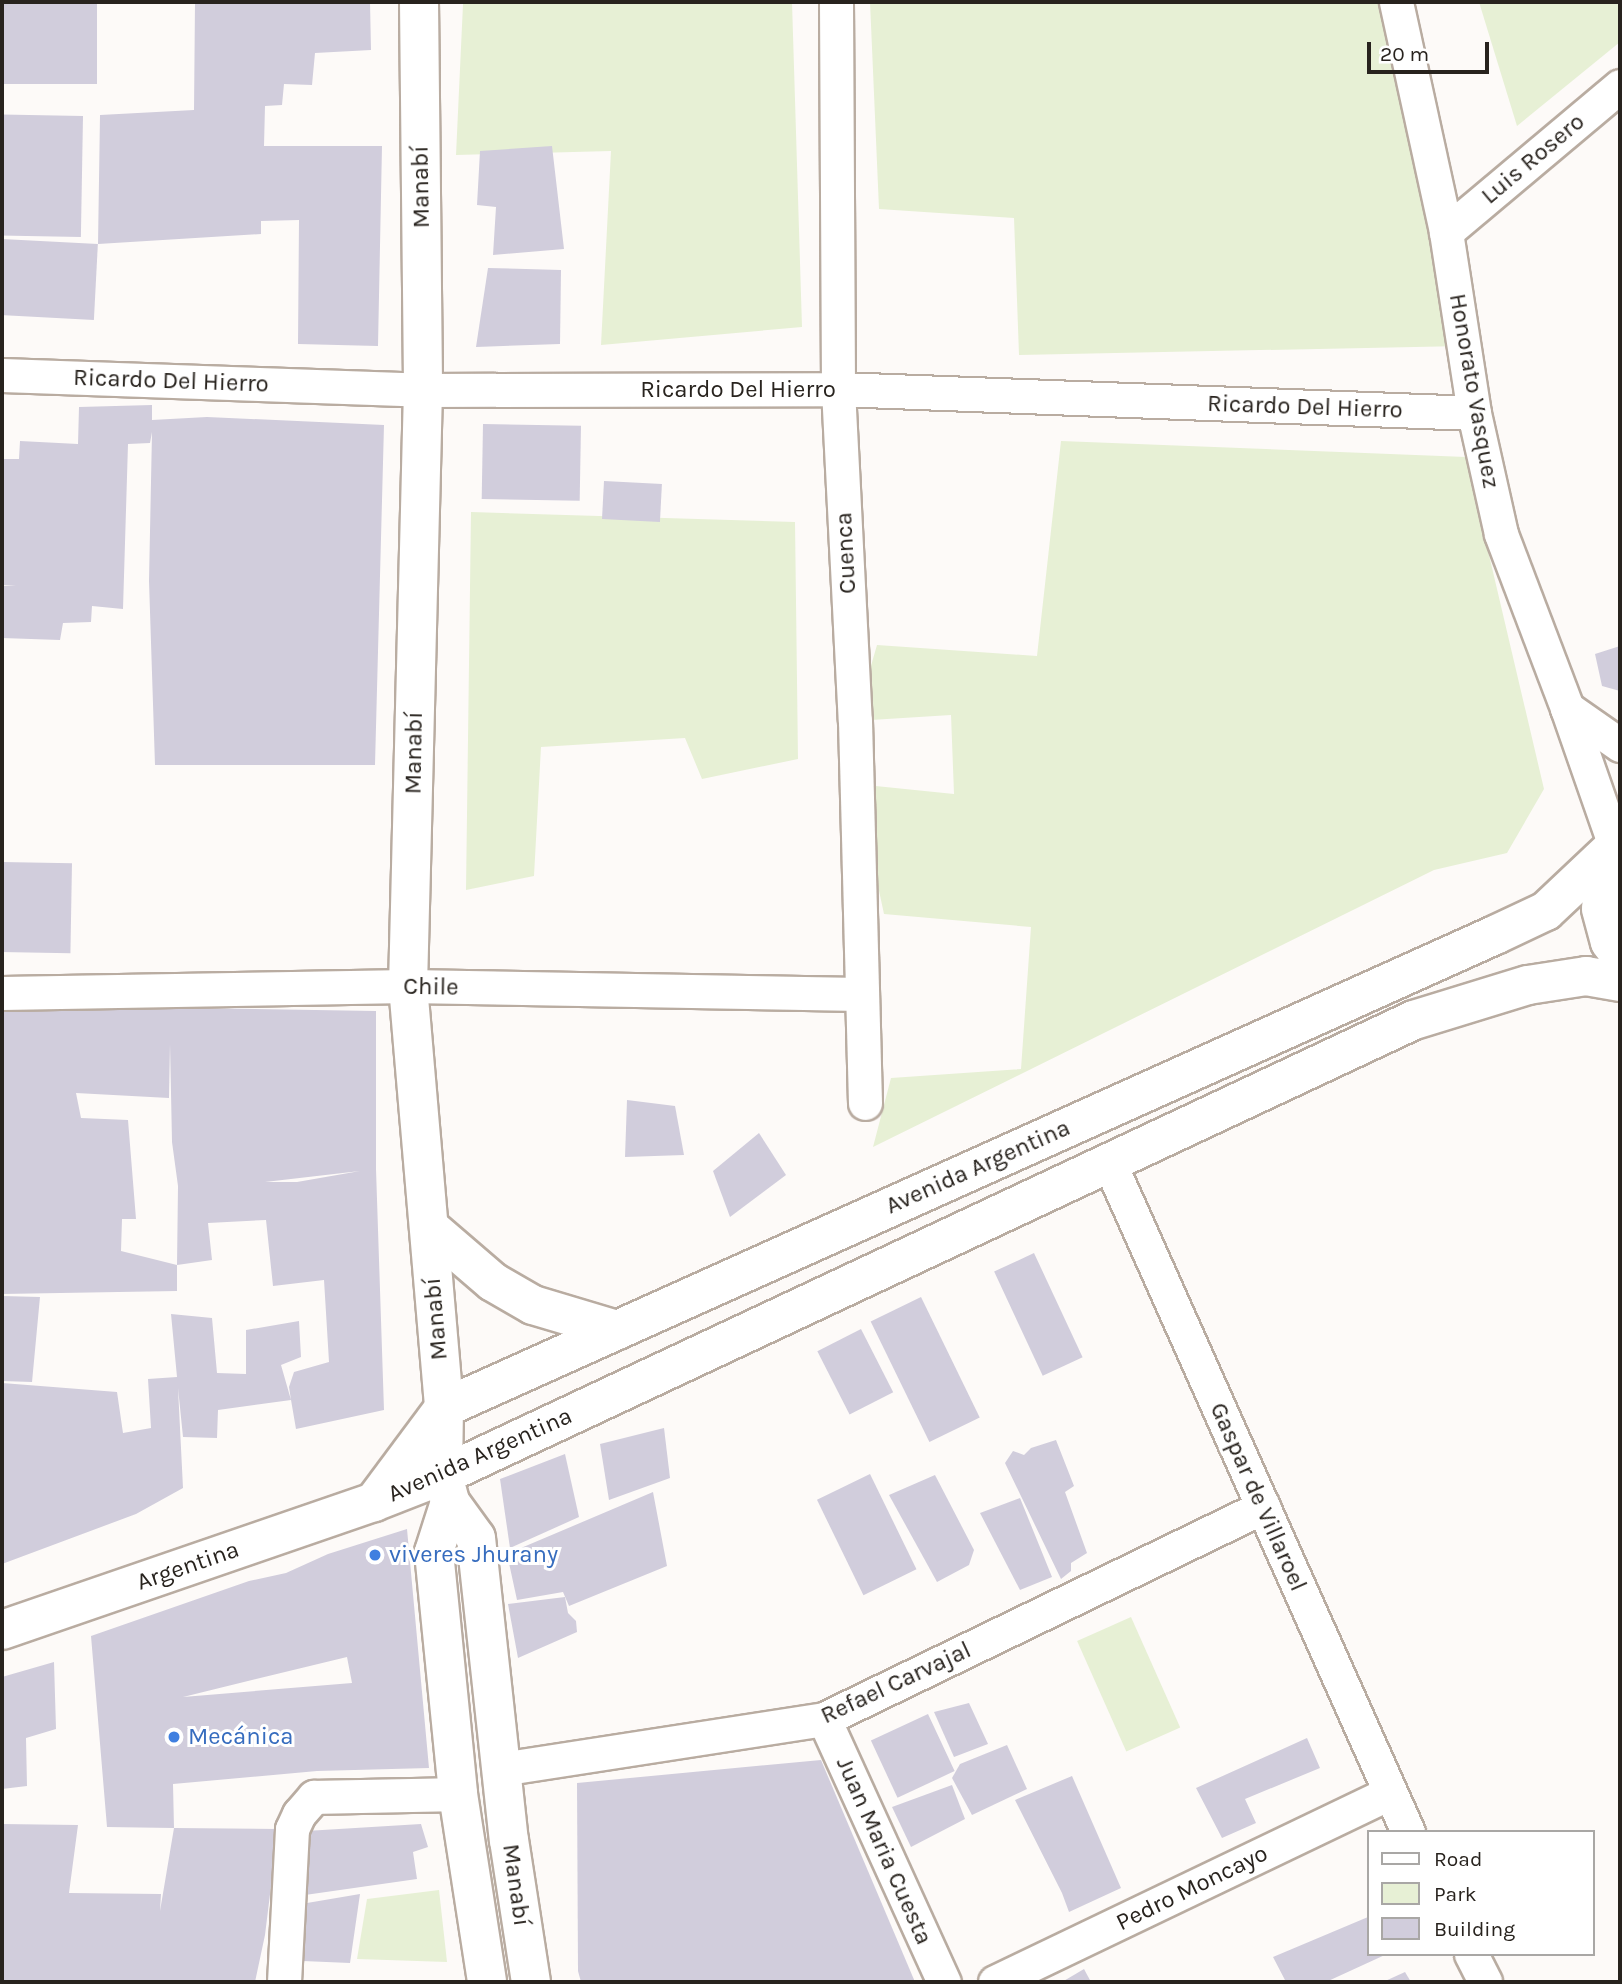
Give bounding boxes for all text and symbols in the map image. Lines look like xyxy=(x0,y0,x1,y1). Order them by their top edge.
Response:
scale bar xyxy=(1370,28,1492,72)
text: 20 m xyxy=(1380,42,1429,66)
street label: Luis Rosero xyxy=(1476,108,1590,210)
street label: Manabí xyxy=(406,145,436,229)
street label: Honorato Vasquez xyxy=(1443,291,1505,491)
street label: Ricardo Del Hierro xyxy=(73,363,269,399)
street label: Ricardo Del Hierro xyxy=(640,376,836,404)
street label: Ricardo Del Hierro xyxy=(1207,389,1403,425)
street label: Cuenca xyxy=(829,511,863,595)
street label: Manabí xyxy=(399,711,429,795)
street label: Chile xyxy=(403,972,459,1002)
street label: Avenida Argentina xyxy=(881,1113,1075,1221)
street label: Manabí xyxy=(418,1277,454,1361)
street label: Gaspar de Villaroel xyxy=(1204,1398,1312,1596)
street label: Avenida Argentina xyxy=(383,1401,577,1509)
street label: Argentina xyxy=(133,1535,243,1597)
place label: viveres Jhurany xyxy=(389,1541,558,1569)
marker: viveres Jhurany xyxy=(367,1547,383,1563)
street label: Refael Carvajal xyxy=(816,1636,976,1730)
place label: Mecánica xyxy=(188,1723,293,1751)
marker: Mecánica xyxy=(166,1729,182,1745)
street label: Juan Maria Cuesta xyxy=(830,1753,938,1949)
legend xyxy=(1366,1830,1594,1956)
street label: Pedro Moncayo xyxy=(1111,1839,1273,1937)
street label: Manabí xyxy=(496,1842,536,1928)
text: Road xyxy=(1434,1847,1482,1871)
text: Park xyxy=(1434,1882,1477,1906)
text: Building xyxy=(1434,1917,1515,1941)

